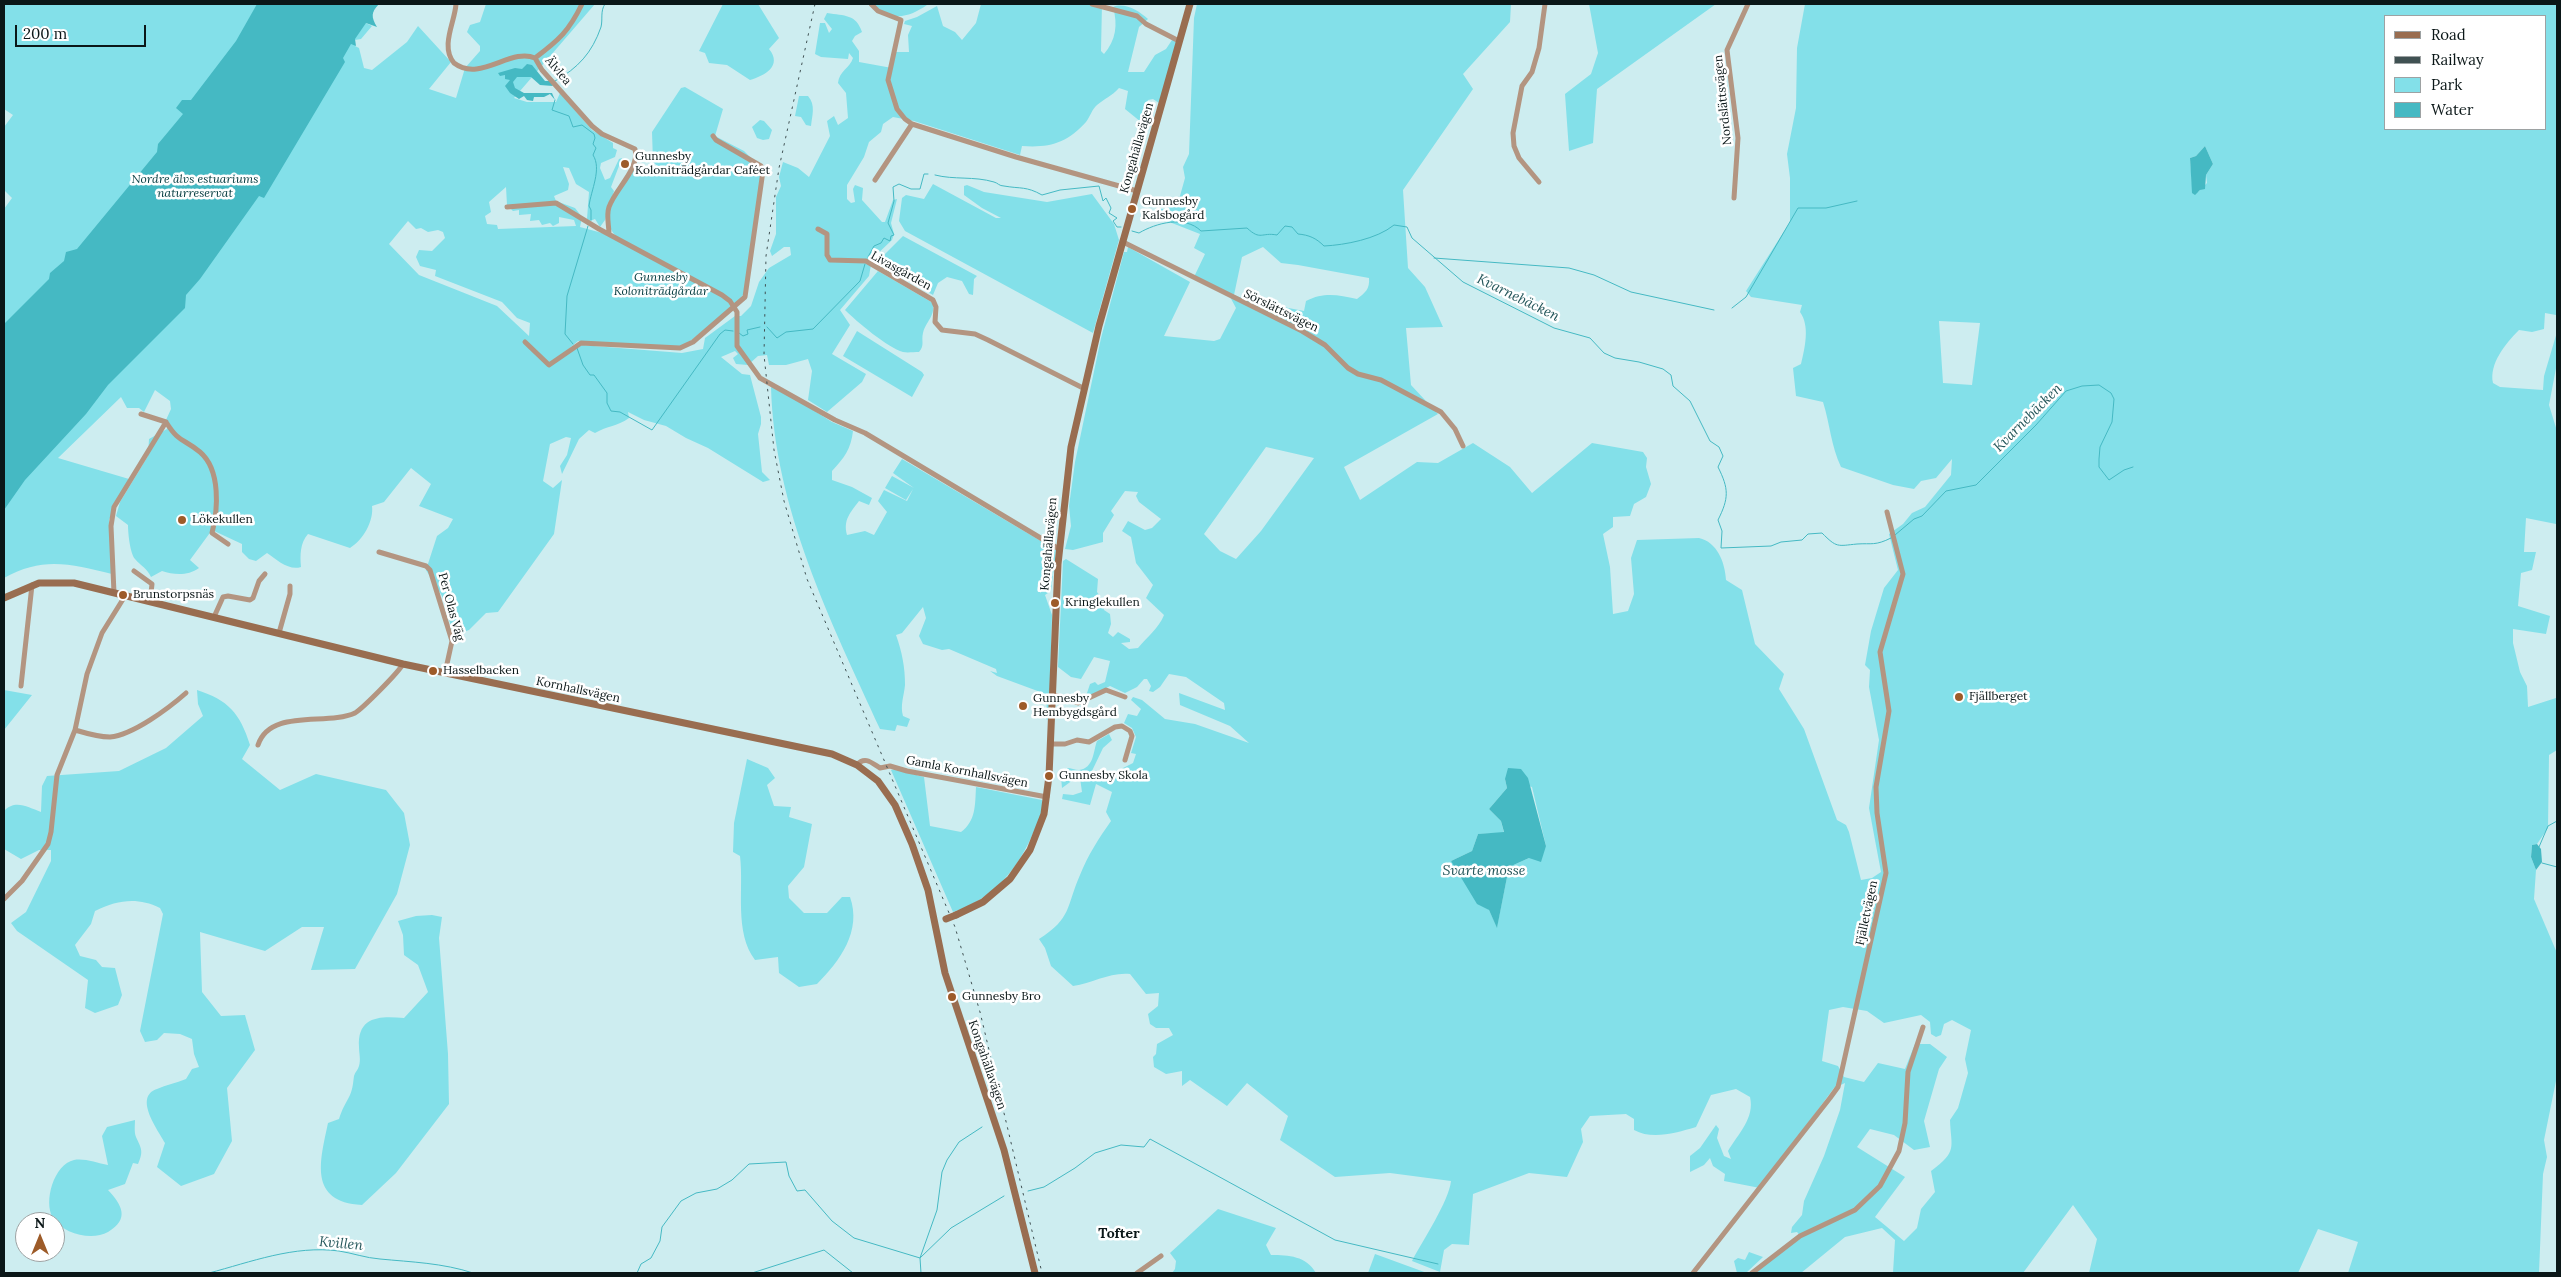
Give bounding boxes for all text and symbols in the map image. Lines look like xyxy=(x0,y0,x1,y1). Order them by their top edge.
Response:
scale bar xyxy=(18,15,149,47)
legend xyxy=(2384,15,2546,130)
text: 200 m xyxy=(23,24,67,43)
text: Road xyxy=(2431,25,2466,44)
text: Railway xyxy=(2431,50,2484,69)
street label: Älvlea xyxy=(542,54,574,88)
street label: Nordslättsvägen xyxy=(1711,54,1735,146)
text: Park xyxy=(2431,75,2462,94)
text: Water xyxy=(2431,100,2473,119)
street label: Kongahällavägen xyxy=(1117,101,1157,195)
place label: Gunnesby Koloniträdgårdar Caféet xyxy=(635,150,770,178)
marker: Gunnesby Koloniträdgårdar Caféet xyxy=(619,158,631,170)
park label: Nordre älvs estuariums naturreservat xyxy=(132,173,258,201)
place label: Gunnesby Kalsbogård xyxy=(1142,195,1204,223)
marker: Gunnesby Kalsbogård xyxy=(1126,203,1138,215)
street label: Livasgården xyxy=(868,248,934,294)
park label: Gunnesby Koloniträdgårdar xyxy=(614,271,708,299)
water label: Kvarnebäcken xyxy=(1474,271,1562,325)
street label: Sörslättsvägen xyxy=(1241,287,1321,335)
water label: Kvarnebäcken xyxy=(1990,380,2066,456)
street label: Kongahällavägen xyxy=(1038,497,1060,591)
place label: Lökekullen xyxy=(192,513,253,527)
marker: Lökekullen xyxy=(176,514,188,526)
street label: Per Olas Väg xyxy=(435,571,467,643)
place label: Brunstorpsnäs xyxy=(133,588,214,602)
marker: Brunstorpsnäs xyxy=(117,589,129,601)
place label: Kringlekullen xyxy=(1065,596,1140,610)
marker: Kringlekullen xyxy=(1049,597,1061,609)
place label: Hasselbacken xyxy=(443,664,519,678)
marker: Hasselbacken xyxy=(427,665,439,677)
street label: Kornhallsvägen xyxy=(535,674,621,706)
place label: Fjällberget xyxy=(1969,690,2028,704)
marker: Fjällberget xyxy=(1953,691,1965,703)
place label: Gunnesby Hembygdsgård xyxy=(1033,692,1117,720)
marker: Gunnesby Hembygdsgård xyxy=(1017,700,1029,712)
street label: Gamla Kornhallsvägen xyxy=(905,753,1029,791)
place label: Gunnesby Skola xyxy=(1059,769,1148,783)
marker: Gunnesby Skola xyxy=(1043,770,1055,782)
water label: Svarte mosse xyxy=(1442,863,1526,879)
street label: Fjälletvägen xyxy=(1853,879,1881,947)
place label: Gunnesby Bro xyxy=(962,990,1041,1004)
marker: Gunnesby Bro xyxy=(946,991,958,1003)
street label: Kongahällavägen xyxy=(965,1018,1009,1112)
north arrow xyxy=(15,1212,65,1262)
text: N xyxy=(35,1214,45,1232)
district label: Tofter xyxy=(1098,1226,1140,1242)
water label: Kvillen xyxy=(318,1234,364,1254)

